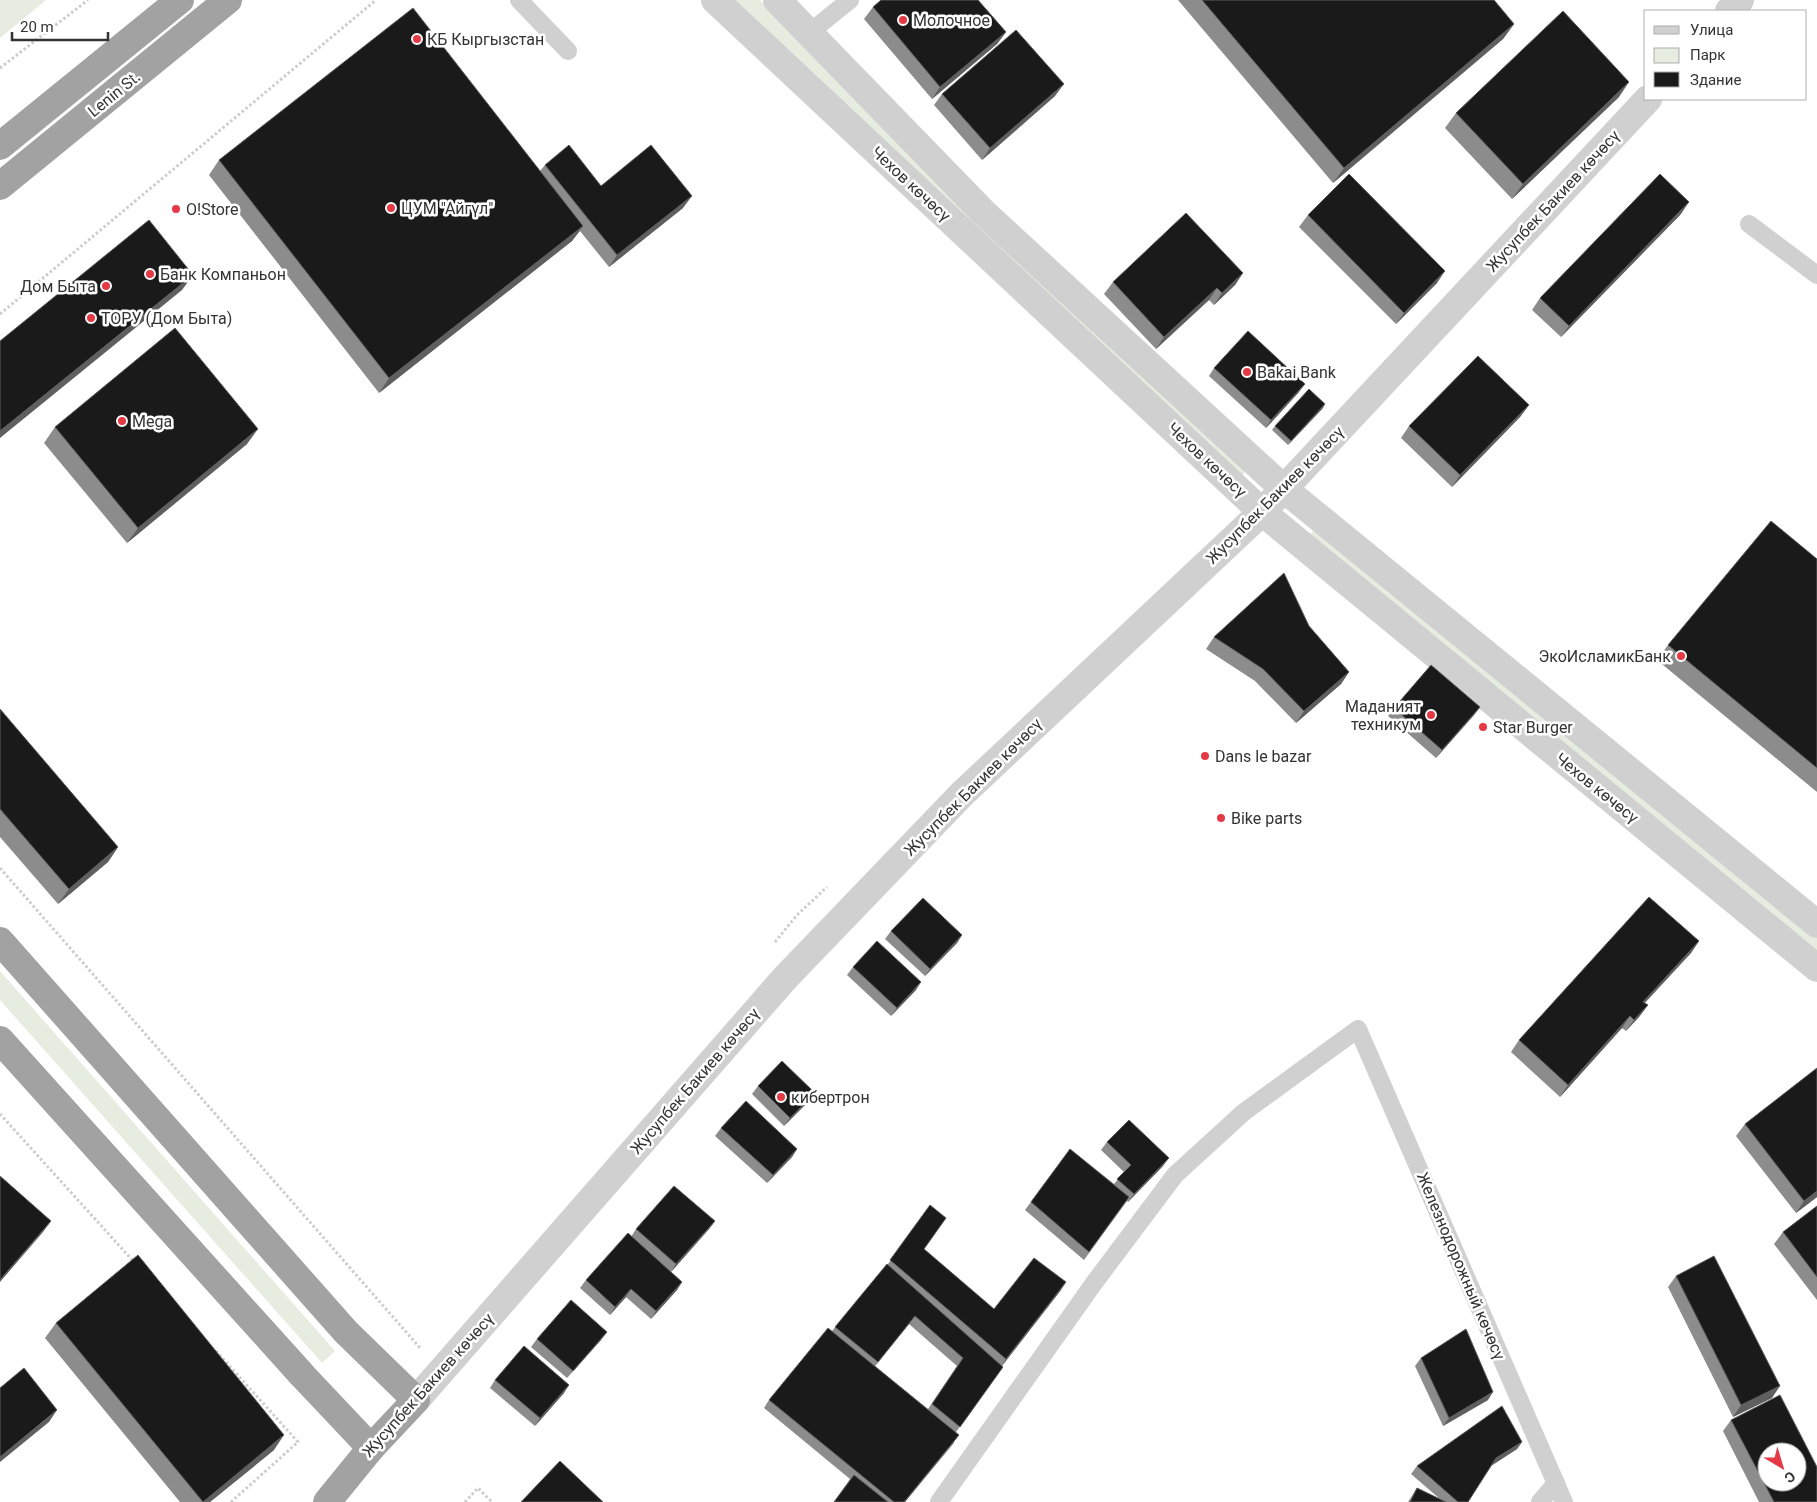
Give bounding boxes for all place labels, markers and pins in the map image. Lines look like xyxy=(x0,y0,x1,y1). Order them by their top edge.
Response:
place label: Молочное xyxy=(913,11,990,30)
marker: Молочное xyxy=(897,14,909,26)
place label: КБ Кыргызстан xyxy=(427,30,544,49)
marker: КБ Кыргызстан xyxy=(411,33,423,45)
place label: ЦУМ "Айгүл" xyxy=(401,199,493,218)
place label: O!Store xyxy=(186,200,239,219)
marker: ЦУМ "Айгүл" xyxy=(385,202,397,214)
marker: O!Store xyxy=(170,203,182,215)
place label: Банк Компаньон xyxy=(160,265,286,284)
marker: Банк Компаньон xyxy=(144,268,156,280)
place label: Дом Быта xyxy=(20,277,96,296)
marker: Дом Быта xyxy=(100,280,112,292)
place label: ТОРУ (Дом Быта) xyxy=(101,309,232,328)
marker: ТОРУ (Дом Быта) xyxy=(85,312,97,324)
place label: Bakai Bank xyxy=(1257,363,1337,382)
marker: Bakai Bank xyxy=(1241,366,1253,378)
place label: Mega xyxy=(132,412,172,431)
marker: Mega xyxy=(116,415,128,427)
place label: ЭкоИсламикБанк xyxy=(1538,647,1671,666)
marker: ЭкоИсламикБанк xyxy=(1675,650,1687,662)
place label: Маданият техникум xyxy=(1345,697,1421,734)
marker: Маданият техникум xyxy=(1425,709,1437,721)
place label: Star Burger xyxy=(1493,718,1573,737)
marker: Star Burger xyxy=(1477,721,1489,733)
place label: Dans le bazar xyxy=(1215,747,1312,766)
marker: Dans le bazar xyxy=(1199,750,1211,762)
place label: Bike parts xyxy=(1231,809,1302,828)
marker: Bike parts xyxy=(1215,812,1227,824)
place label: кибертрон xyxy=(791,1088,870,1107)
marker: кибертрон xyxy=(775,1091,787,1103)

